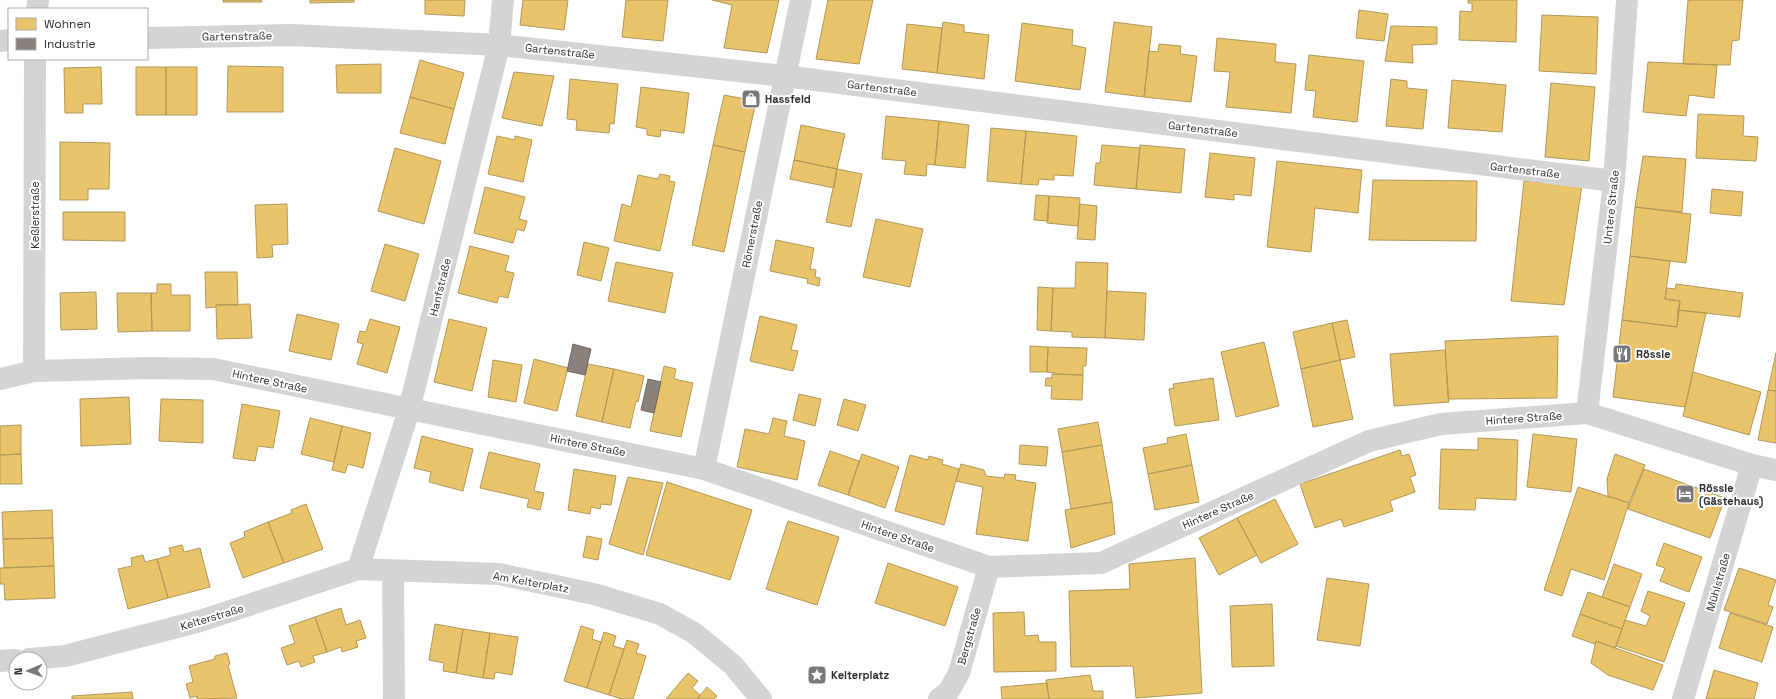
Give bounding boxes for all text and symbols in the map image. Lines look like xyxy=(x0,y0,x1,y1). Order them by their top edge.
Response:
legend xyxy=(8,8,148,60)
text: Wohnen xyxy=(44,16,91,32)
street label: Gartenstraße xyxy=(202,28,272,44)
text: Industrie xyxy=(44,36,96,52)
street label: Gartenstraße xyxy=(524,40,596,62)
street label: Gartenstraße xyxy=(846,77,918,99)
shop icon: Hassfeld xyxy=(740,88,762,110)
place label: Hassfeld xyxy=(765,92,811,106)
street label: Gartenstraße xyxy=(1167,118,1239,140)
street label: Gartenstraße xyxy=(1489,159,1561,181)
street label: Untere Straße xyxy=(1600,169,1622,245)
street label: Keßlerstraße xyxy=(28,181,42,249)
street label: Römerstraße xyxy=(739,199,765,269)
street label: Hanfstraße xyxy=(426,257,454,317)
restaurant icon: Rössle xyxy=(1611,343,1633,365)
place label: Rössle xyxy=(1636,347,1671,361)
street label: Hintere Straße xyxy=(231,366,309,396)
street label: Hintere Straße xyxy=(1485,408,1563,428)
street label: Hintere Straße xyxy=(549,431,627,459)
place label: Rössle (Gästehaus) xyxy=(1699,481,1763,509)
hotel icon: Rössle (Gästehaus) xyxy=(1674,483,1696,505)
street label: Hintere Straße xyxy=(1180,488,1256,532)
street label: Hintere Straße xyxy=(859,517,937,555)
street label: Mühlstraße xyxy=(1703,551,1733,613)
street label: Am Kelterplatz xyxy=(492,568,570,596)
street label: Kelterstraße xyxy=(179,601,245,633)
street label: Bergstraße xyxy=(954,606,984,666)
north arrow xyxy=(8,651,48,691)
place icon: Kelterplatz xyxy=(806,664,828,686)
text: N xyxy=(11,667,25,675)
place label: Kelterplatz xyxy=(831,668,889,682)

